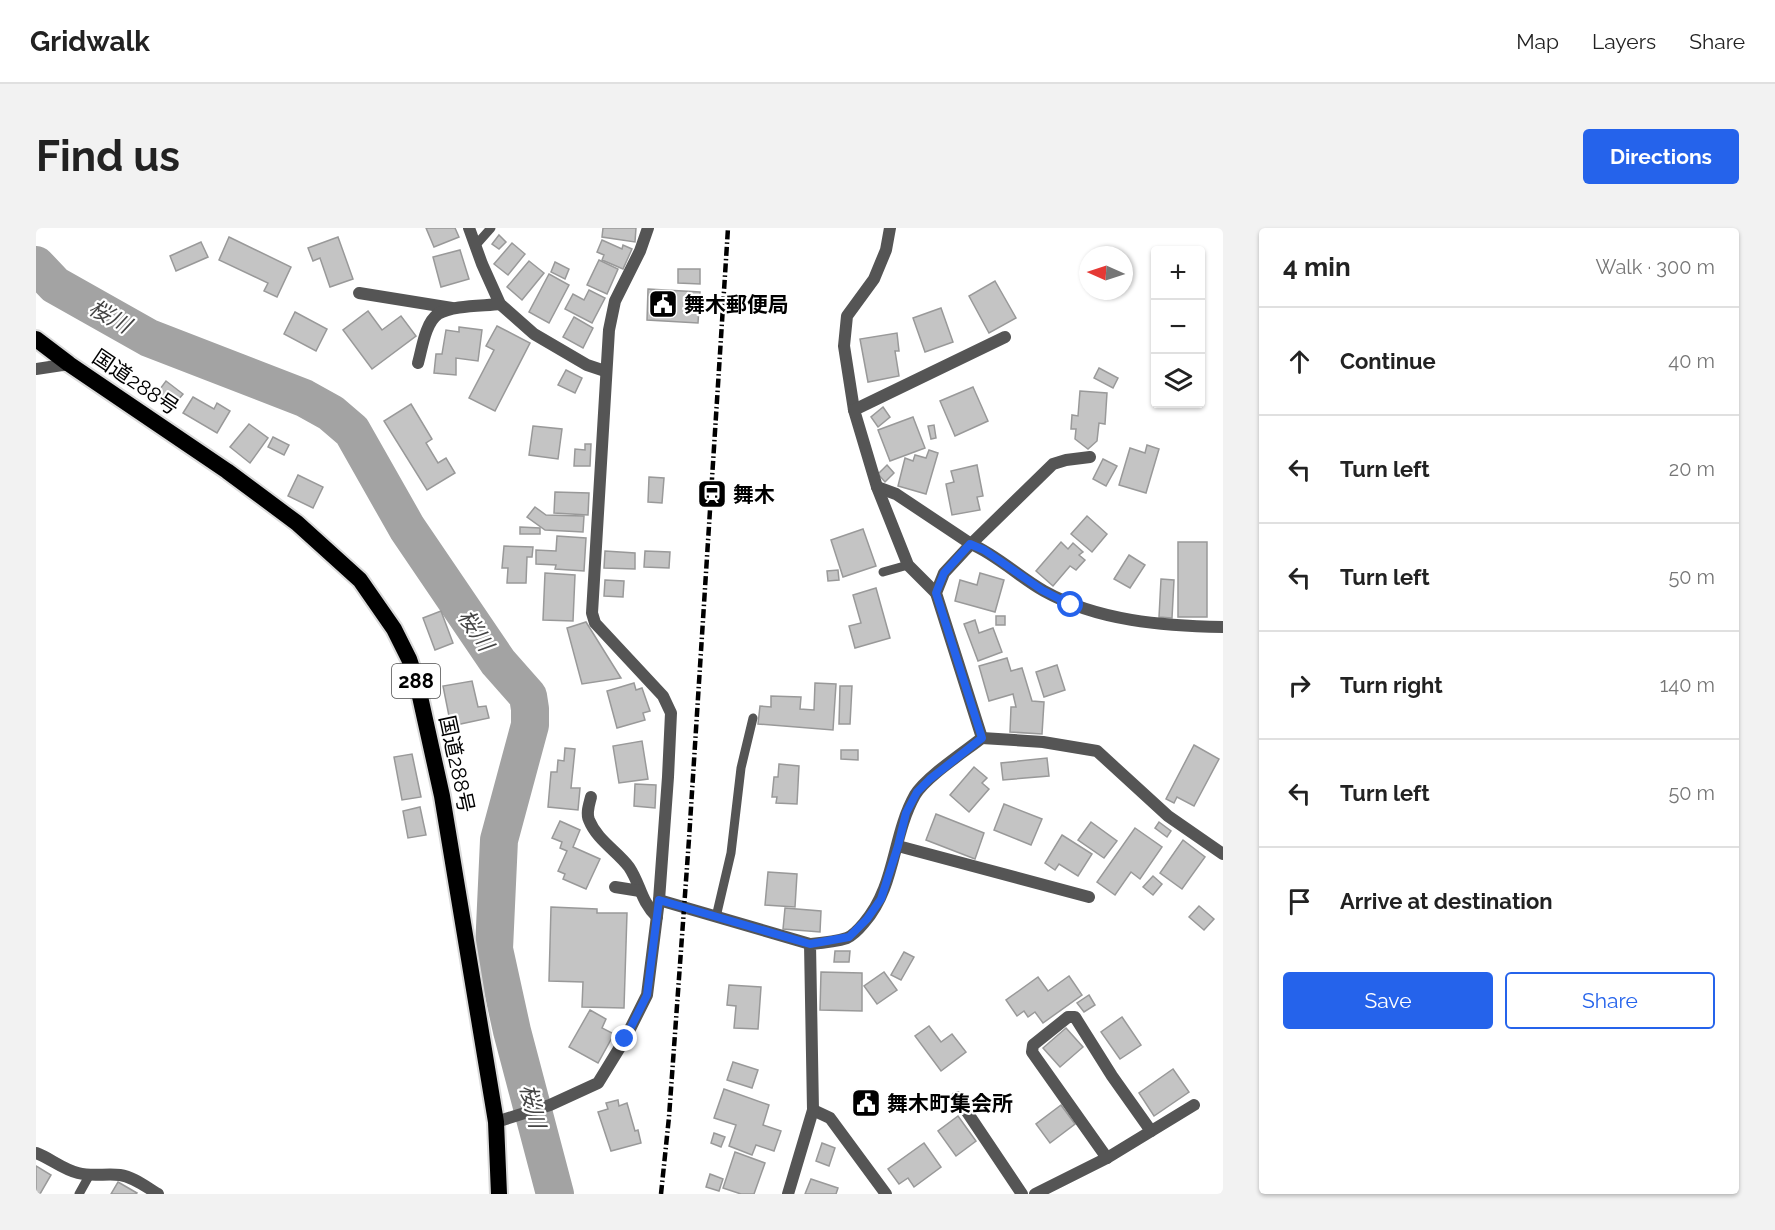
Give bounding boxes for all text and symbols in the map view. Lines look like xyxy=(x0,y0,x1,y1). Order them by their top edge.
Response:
text: Gridwalk xyxy=(30,25,150,58)
text: Map xyxy=(1516,29,1559,54)
text: Layers xyxy=(1592,29,1656,54)
text: Share xyxy=(1689,29,1745,54)
button: Directions xyxy=(1583,129,1739,184)
text: Find us xyxy=(36,132,180,181)
north arrow xyxy=(1079,246,1133,300)
map controls xyxy=(1151,246,1205,408)
button: + xyxy=(1151,246,1205,300)
text: 4 min xyxy=(1283,252,1351,282)
text: Walk · 300 m xyxy=(1596,255,1715,279)
public building icon: 舞木郵便局 xyxy=(647,288,679,320)
place label: 舞木郵便局 xyxy=(684,292,789,317)
water label: 桜川 xyxy=(84,294,137,339)
button: − xyxy=(1151,300,1205,354)
street label: 国道288号 xyxy=(88,344,184,420)
icon: ahead xyxy=(1283,345,1316,378)
text: Continue xyxy=(1340,348,1436,374)
text: 40 m xyxy=(1668,349,1715,373)
button: layers xyxy=(1151,354,1205,408)
icon: left xyxy=(1283,453,1316,486)
text: Turn left xyxy=(1340,456,1430,482)
text: 20 m xyxy=(1669,457,1715,481)
station icon: 舞木 xyxy=(696,478,728,510)
place label: 舞木 xyxy=(733,482,775,507)
icon: left xyxy=(1283,561,1316,594)
text: Turn left xyxy=(1340,564,1430,590)
text: 50 m xyxy=(1668,565,1715,589)
route start xyxy=(1057,591,1083,617)
water label: 桜川 xyxy=(453,604,500,657)
road number: 288 xyxy=(392,664,440,698)
icon: right xyxy=(1283,669,1316,702)
text: Turn right xyxy=(1340,672,1443,698)
text: 140 m xyxy=(1660,673,1715,697)
street label: 国道288号 xyxy=(434,713,480,815)
icon: left xyxy=(1283,777,1316,810)
text: Turn left xyxy=(1340,780,1430,806)
text: 50 m xyxy=(1668,781,1715,805)
icon: arrive xyxy=(1283,885,1316,918)
text: Arrive at destination xyxy=(1340,888,1553,914)
button: Save xyxy=(1283,972,1493,1029)
button: Share xyxy=(1505,972,1715,1029)
route end xyxy=(611,1025,637,1051)
water label: 桜川 xyxy=(515,1082,551,1132)
public building icon: 舞木町集会所 xyxy=(850,1087,882,1119)
place label: 舞木町集会所 xyxy=(887,1091,1013,1116)

